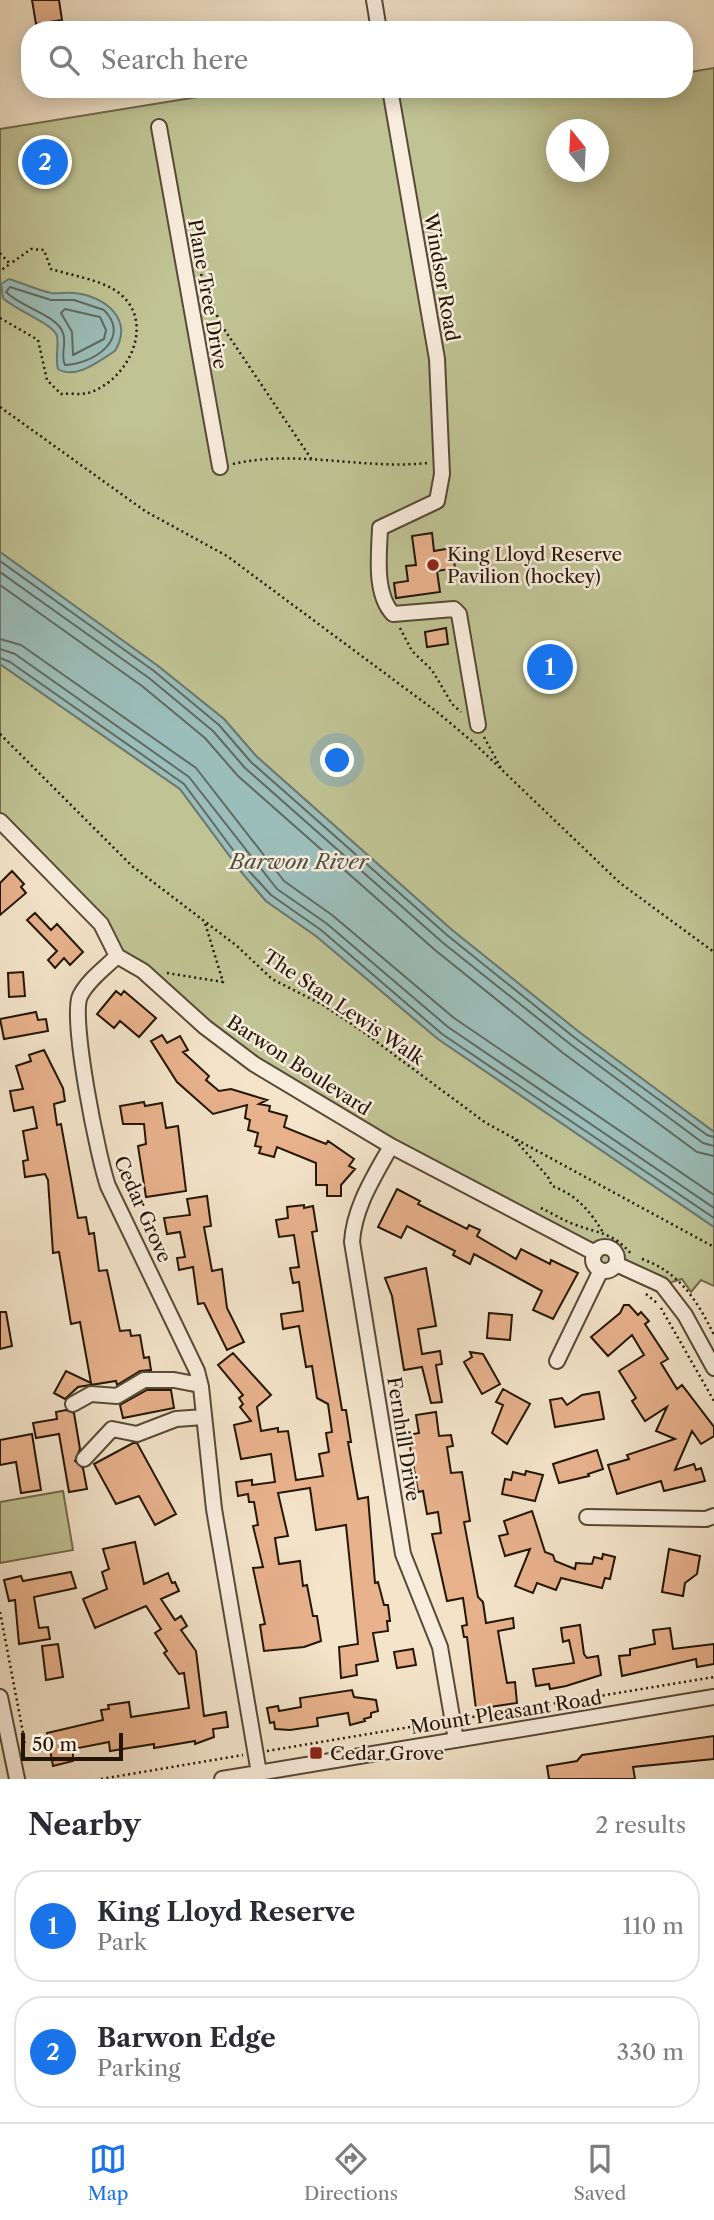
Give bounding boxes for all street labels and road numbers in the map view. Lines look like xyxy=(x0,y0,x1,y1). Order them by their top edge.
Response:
street label: Windsor Road xyxy=(419,210,464,343)
street label: Plane Tree Drive xyxy=(183,217,232,371)
street label: The Stan Lewis Walk xyxy=(259,945,430,1071)
street label: Barwon Boulevard xyxy=(223,1010,375,1121)
street label: Cedar Grove xyxy=(109,1152,176,1266)
street label: Fernhill Drive xyxy=(382,1375,425,1503)
street label: Mount Pleasant Road xyxy=(409,1686,604,1739)

